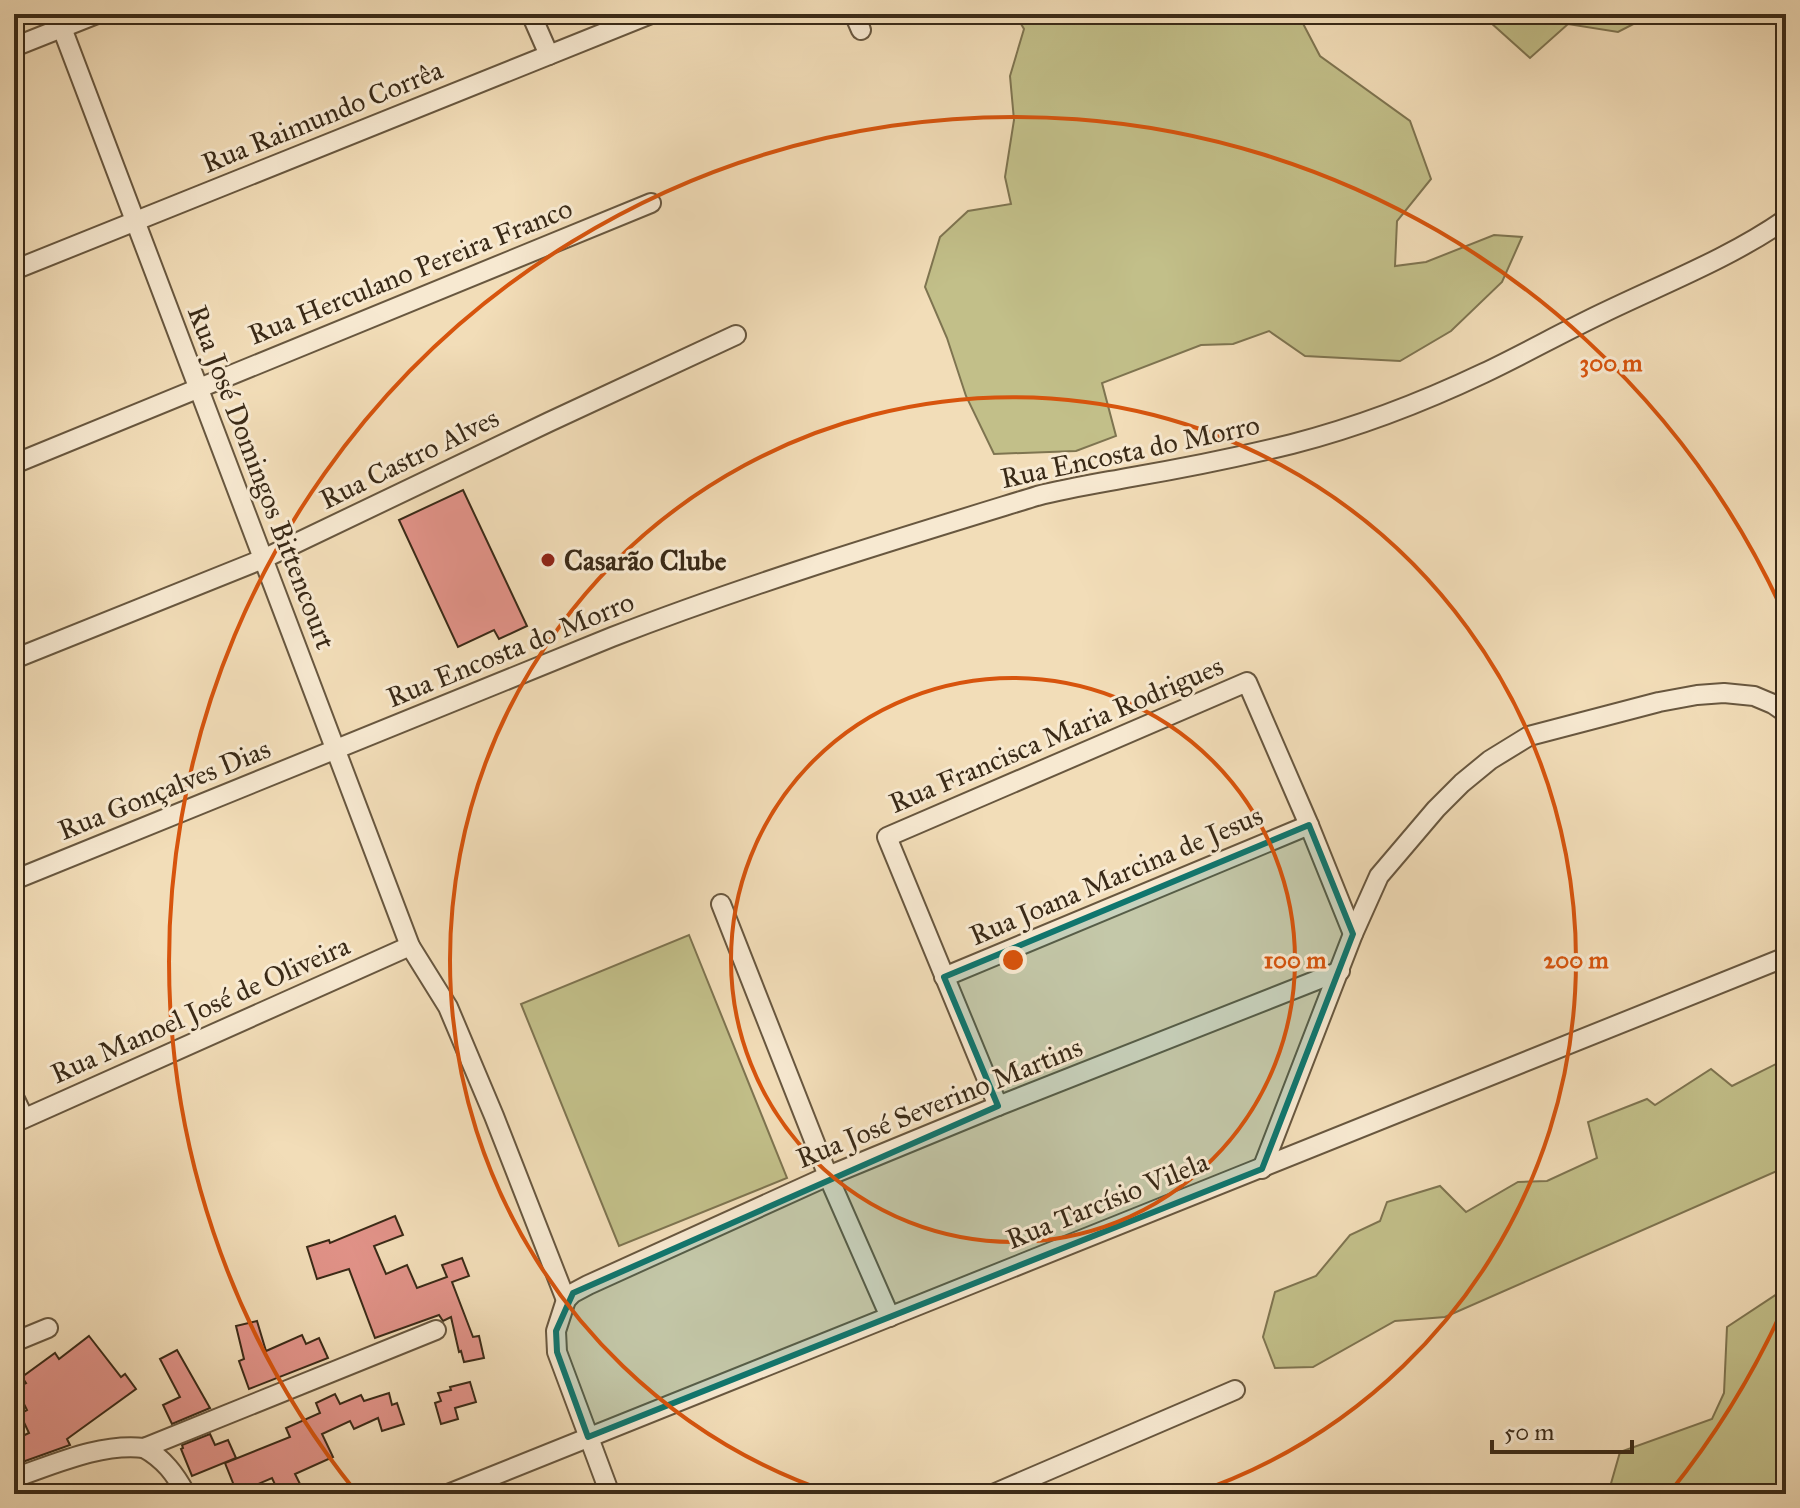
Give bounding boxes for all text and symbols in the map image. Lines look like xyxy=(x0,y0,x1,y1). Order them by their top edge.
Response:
street label: Rua Raimundo Corrêa xyxy=(197,52,448,181)
street label: Rua Herculano Pereira Franco xyxy=(243,190,577,353)
street label: Rua José Domingos Bittencourt xyxy=(180,300,343,654)
text: 300 m xyxy=(1580,348,1643,378)
street label: Rua Castro Alves xyxy=(314,400,505,517)
street label: Rua Encosta do Morro xyxy=(997,407,1263,496)
place label: Casarão Clube xyxy=(564,543,727,578)
marker: Casarão Clube xyxy=(539,551,557,569)
street label: Rua Encosta do Morro xyxy=(381,584,639,715)
street label: Rua Francisca Maria Rodrigues xyxy=(884,648,1229,821)
street label: Rua Gonçalves Dias xyxy=(53,731,275,848)
street label: Rua Joana Marcina de Jesus xyxy=(964,798,1268,953)
street label: Rua Manoel José de Oliveira xyxy=(45,928,355,1091)
text: 100 m xyxy=(1264,945,1327,975)
text: 200 m xyxy=(1543,945,1609,975)
centre of rings xyxy=(999,946,1027,974)
street label: Rua José Severino Martins xyxy=(791,1029,1087,1176)
street label: Rua Tarcísio Vilela xyxy=(1001,1144,1214,1257)
scale bar xyxy=(1492,1404,1632,1454)
text: 50 m xyxy=(1504,1417,1554,1447)

